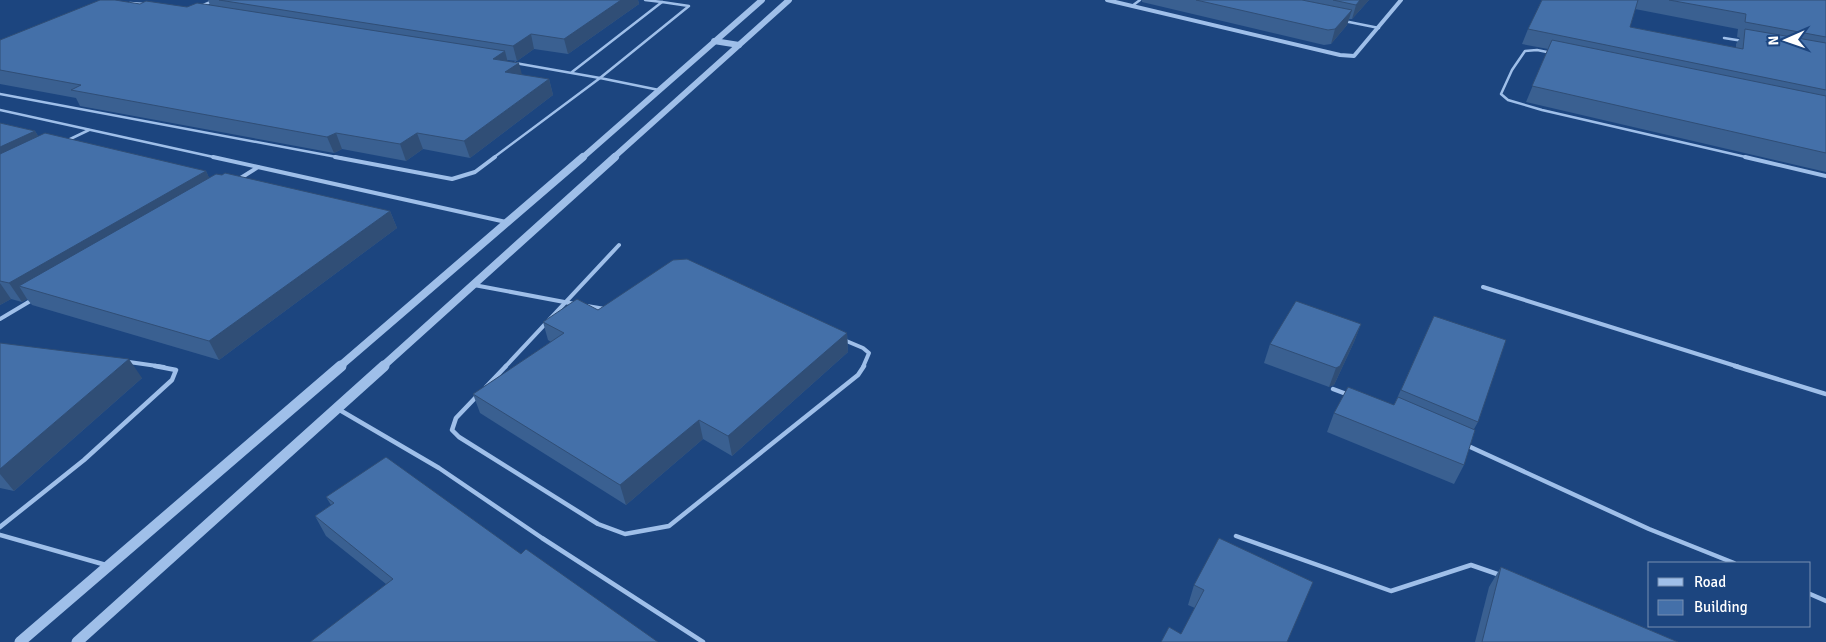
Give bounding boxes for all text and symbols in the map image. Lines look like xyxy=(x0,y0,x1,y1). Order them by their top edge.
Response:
north arrow xyxy=(1761,15,1811,65)
text: N xyxy=(1765,35,1782,46)
legend xyxy=(1648,562,1811,627)
text: Road xyxy=(1694,573,1726,591)
text: Building xyxy=(1694,598,1748,616)

